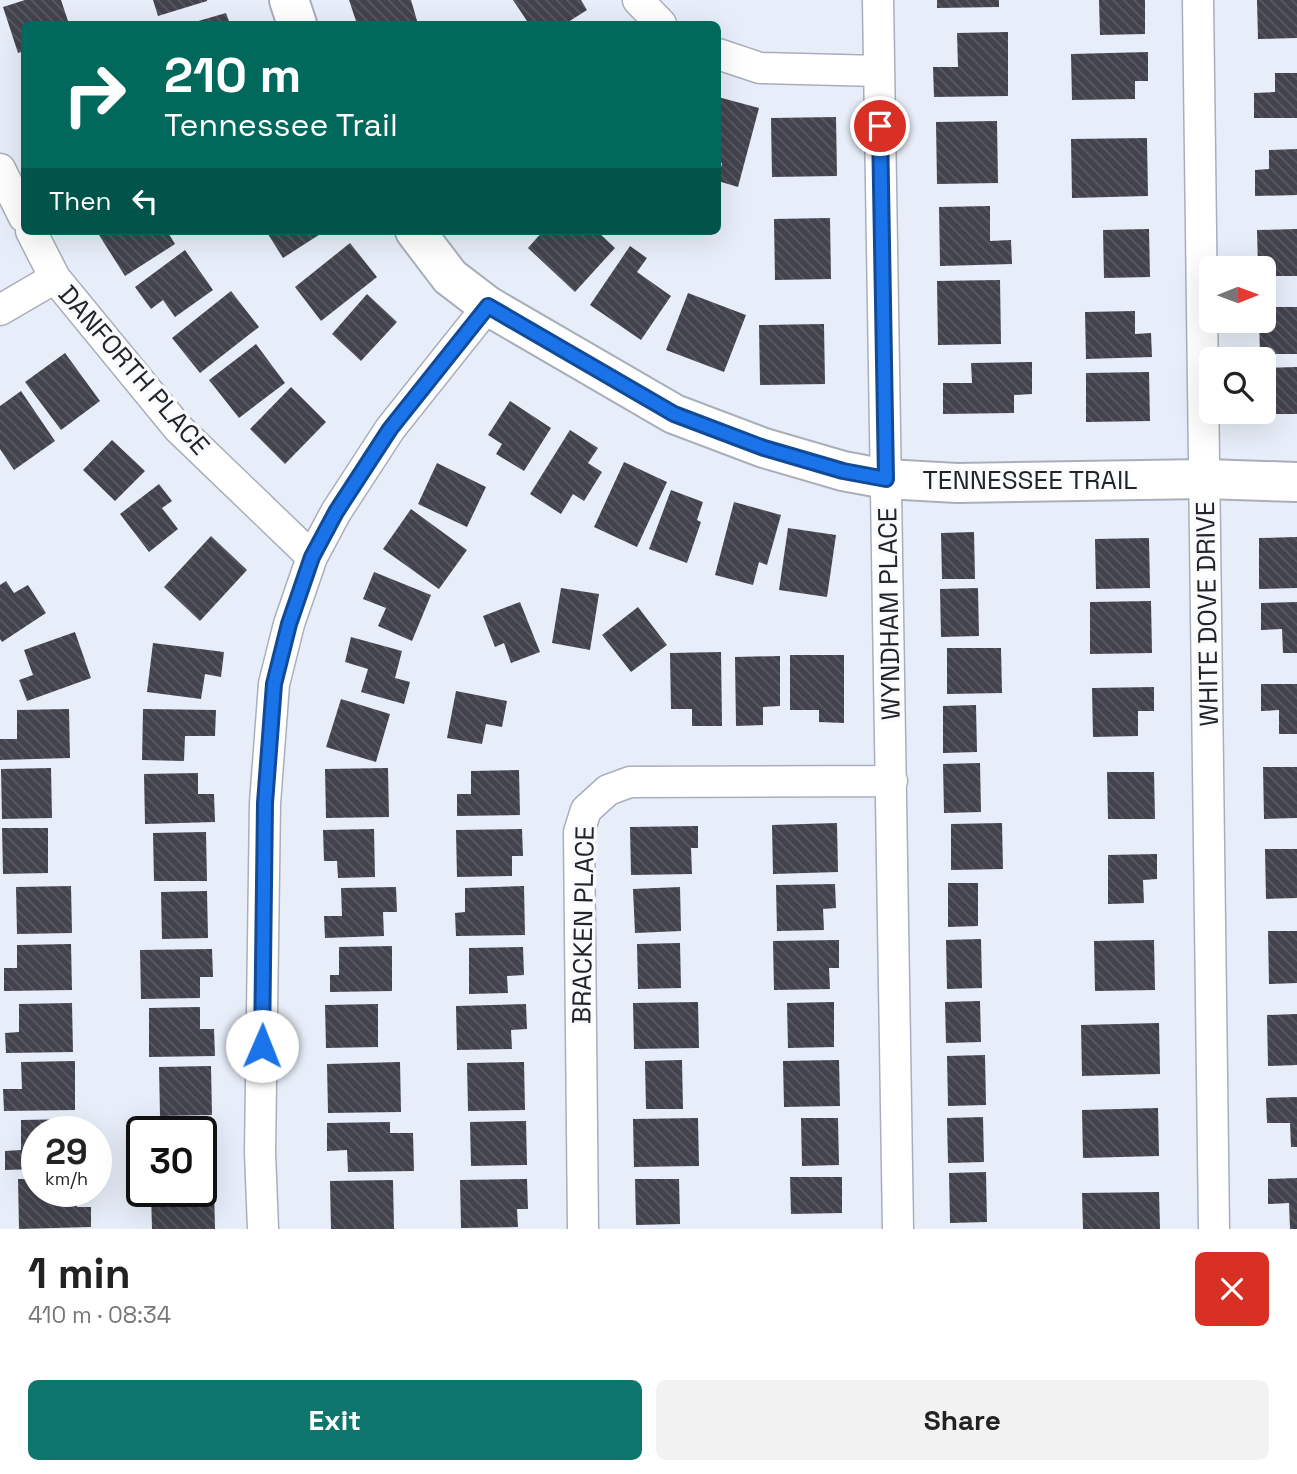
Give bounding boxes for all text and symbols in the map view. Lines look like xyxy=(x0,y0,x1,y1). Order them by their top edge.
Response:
text: 210 m xyxy=(164,44,301,106)
icon: right xyxy=(49,49,140,140)
pin xyxy=(850,96,910,156)
text: Tennessee Trail xyxy=(164,105,398,145)
icon: arrive xyxy=(861,107,899,145)
icon: left xyxy=(126,182,164,220)
text: Then xyxy=(49,184,112,218)
north arrow xyxy=(1199,256,1276,332)
map controls xyxy=(1199,256,1276,424)
street label: DANFORTH PLACE xyxy=(51,278,217,462)
button: search xyxy=(1199,347,1276,424)
street label: TENNESSEE TRAIL xyxy=(923,463,1137,497)
street label: WHITE DOVE DRIVE xyxy=(1188,501,1226,727)
street label: WYNDHAM PLACE xyxy=(870,507,908,721)
street label: BRACKEN PLACE xyxy=(564,826,602,1024)
position arrow xyxy=(225,1009,299,1083)
speed limit sign: 30 xyxy=(126,1116,217,1207)
text: 29 xyxy=(45,1130,88,1174)
text: km/h xyxy=(45,1167,88,1190)
text: 1 min xyxy=(28,1247,131,1300)
button: close xyxy=(1195,1252,1269,1326)
text: 410 m · 08:34 xyxy=(28,1300,171,1330)
button: Exit xyxy=(28,1380,642,1460)
button: Share xyxy=(656,1380,1269,1460)

